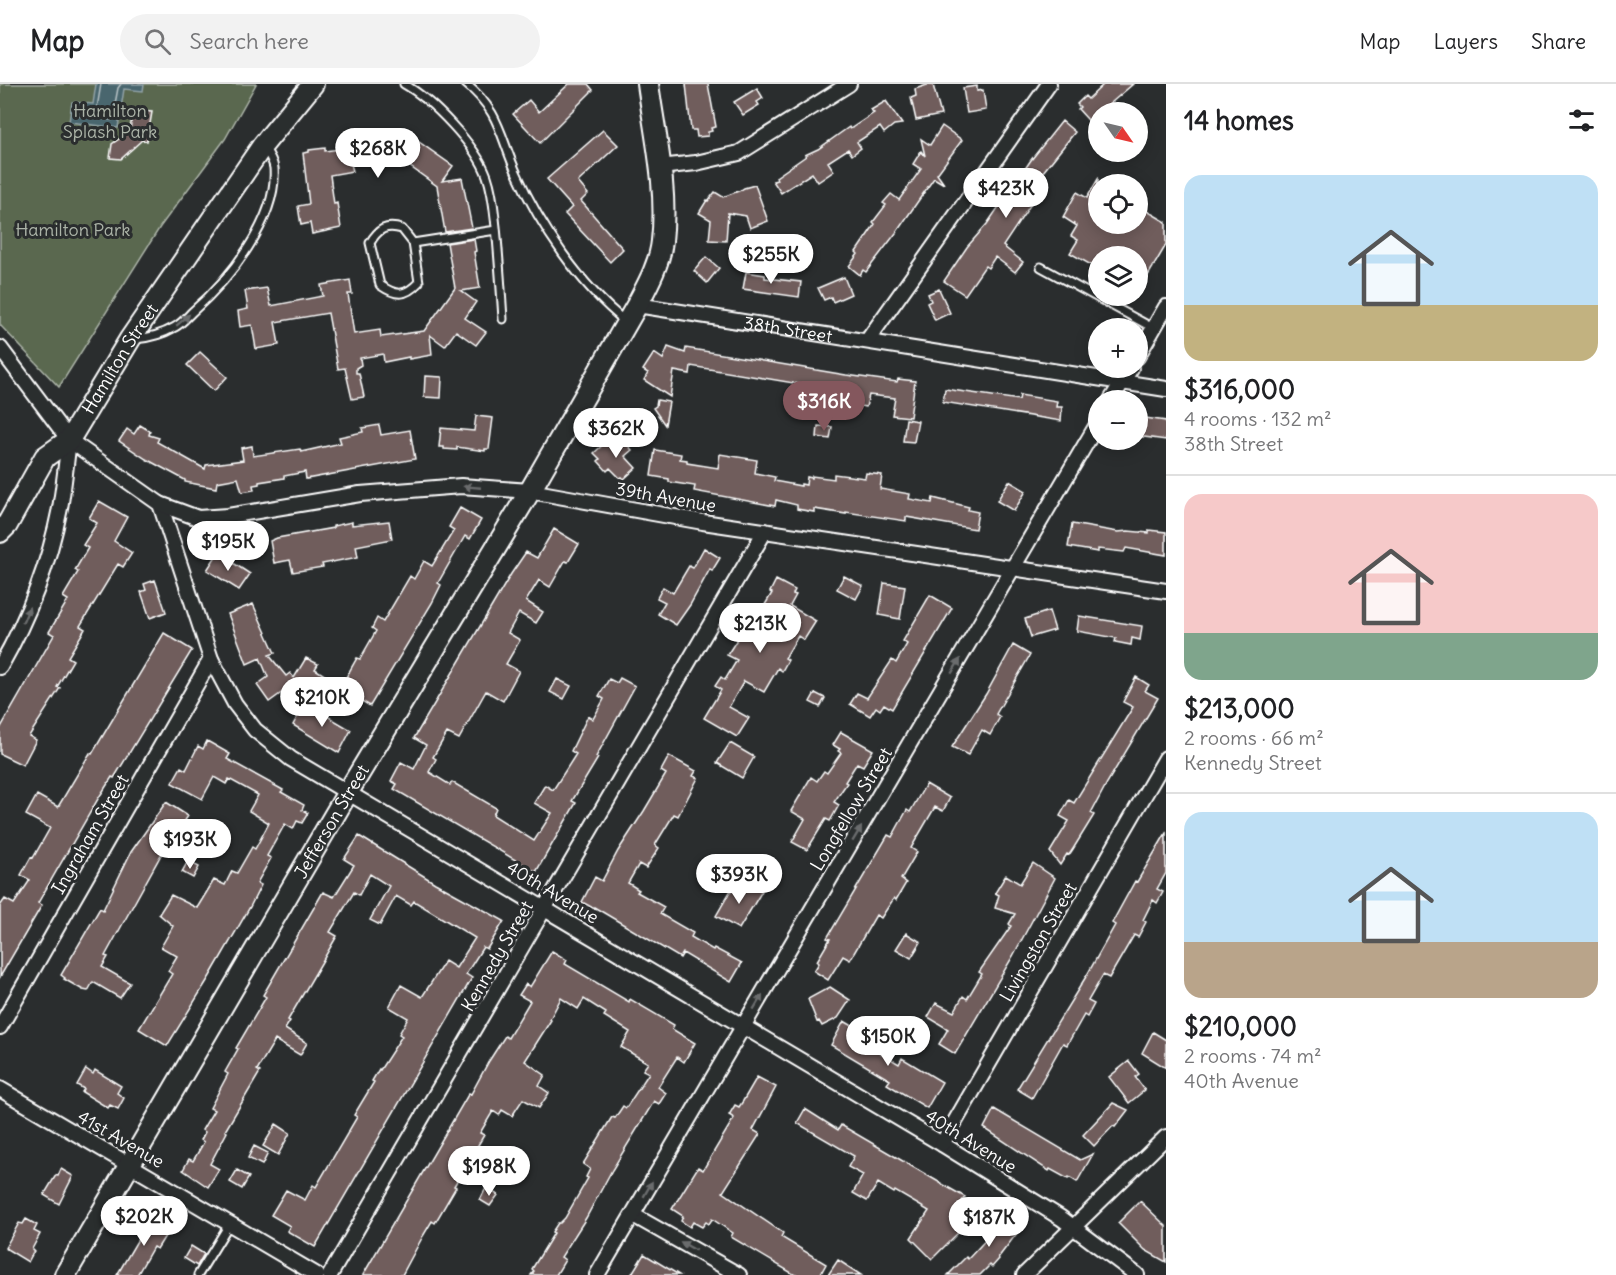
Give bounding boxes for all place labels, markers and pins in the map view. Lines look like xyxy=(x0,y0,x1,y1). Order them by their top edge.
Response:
pin: $268K xyxy=(336,128,420,179)
pin: $423K xyxy=(964,168,1048,219)
pin: $255K xyxy=(729,234,813,285)
pin: $316K xyxy=(782,381,866,432)
pin: $362K xyxy=(574,408,658,459)
pin: $195K xyxy=(186,521,270,572)
pin: $213K xyxy=(718,603,802,654)
pin: $210K xyxy=(280,677,364,728)
pin: $193K xyxy=(148,819,232,870)
pin: $393K xyxy=(697,854,781,905)
pin: $150K xyxy=(846,1016,930,1067)
pin: $198K xyxy=(447,1146,531,1197)
pin: $202K xyxy=(102,1196,186,1247)
pin: $187K xyxy=(947,1197,1031,1248)

